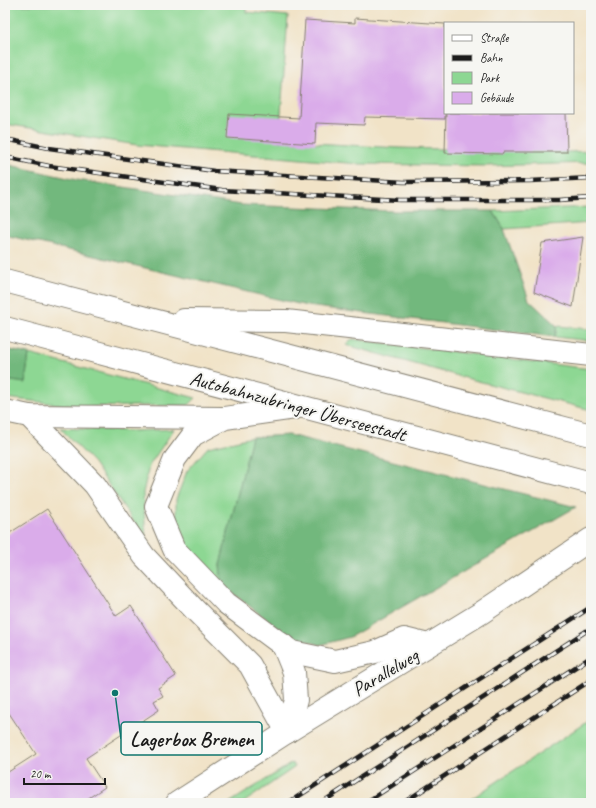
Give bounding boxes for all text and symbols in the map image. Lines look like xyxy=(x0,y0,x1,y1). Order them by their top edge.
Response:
legend xyxy=(444,22,574,114)
text: Straße xyxy=(480,30,509,46)
text: Bahn xyxy=(480,50,503,66)
text: Park xyxy=(480,70,501,86)
text: Gebäude xyxy=(480,90,514,106)
street label: Autobahnzubringer Überseestadt xyxy=(187,366,411,448)
street label: Parallelweg xyxy=(348,642,425,702)
callout: Lagerbox Bremen xyxy=(121,722,262,755)
text: Lagerbox Bremen xyxy=(130,726,255,752)
scale bar xyxy=(24,760,105,786)
text: 20 m xyxy=(30,766,52,782)

